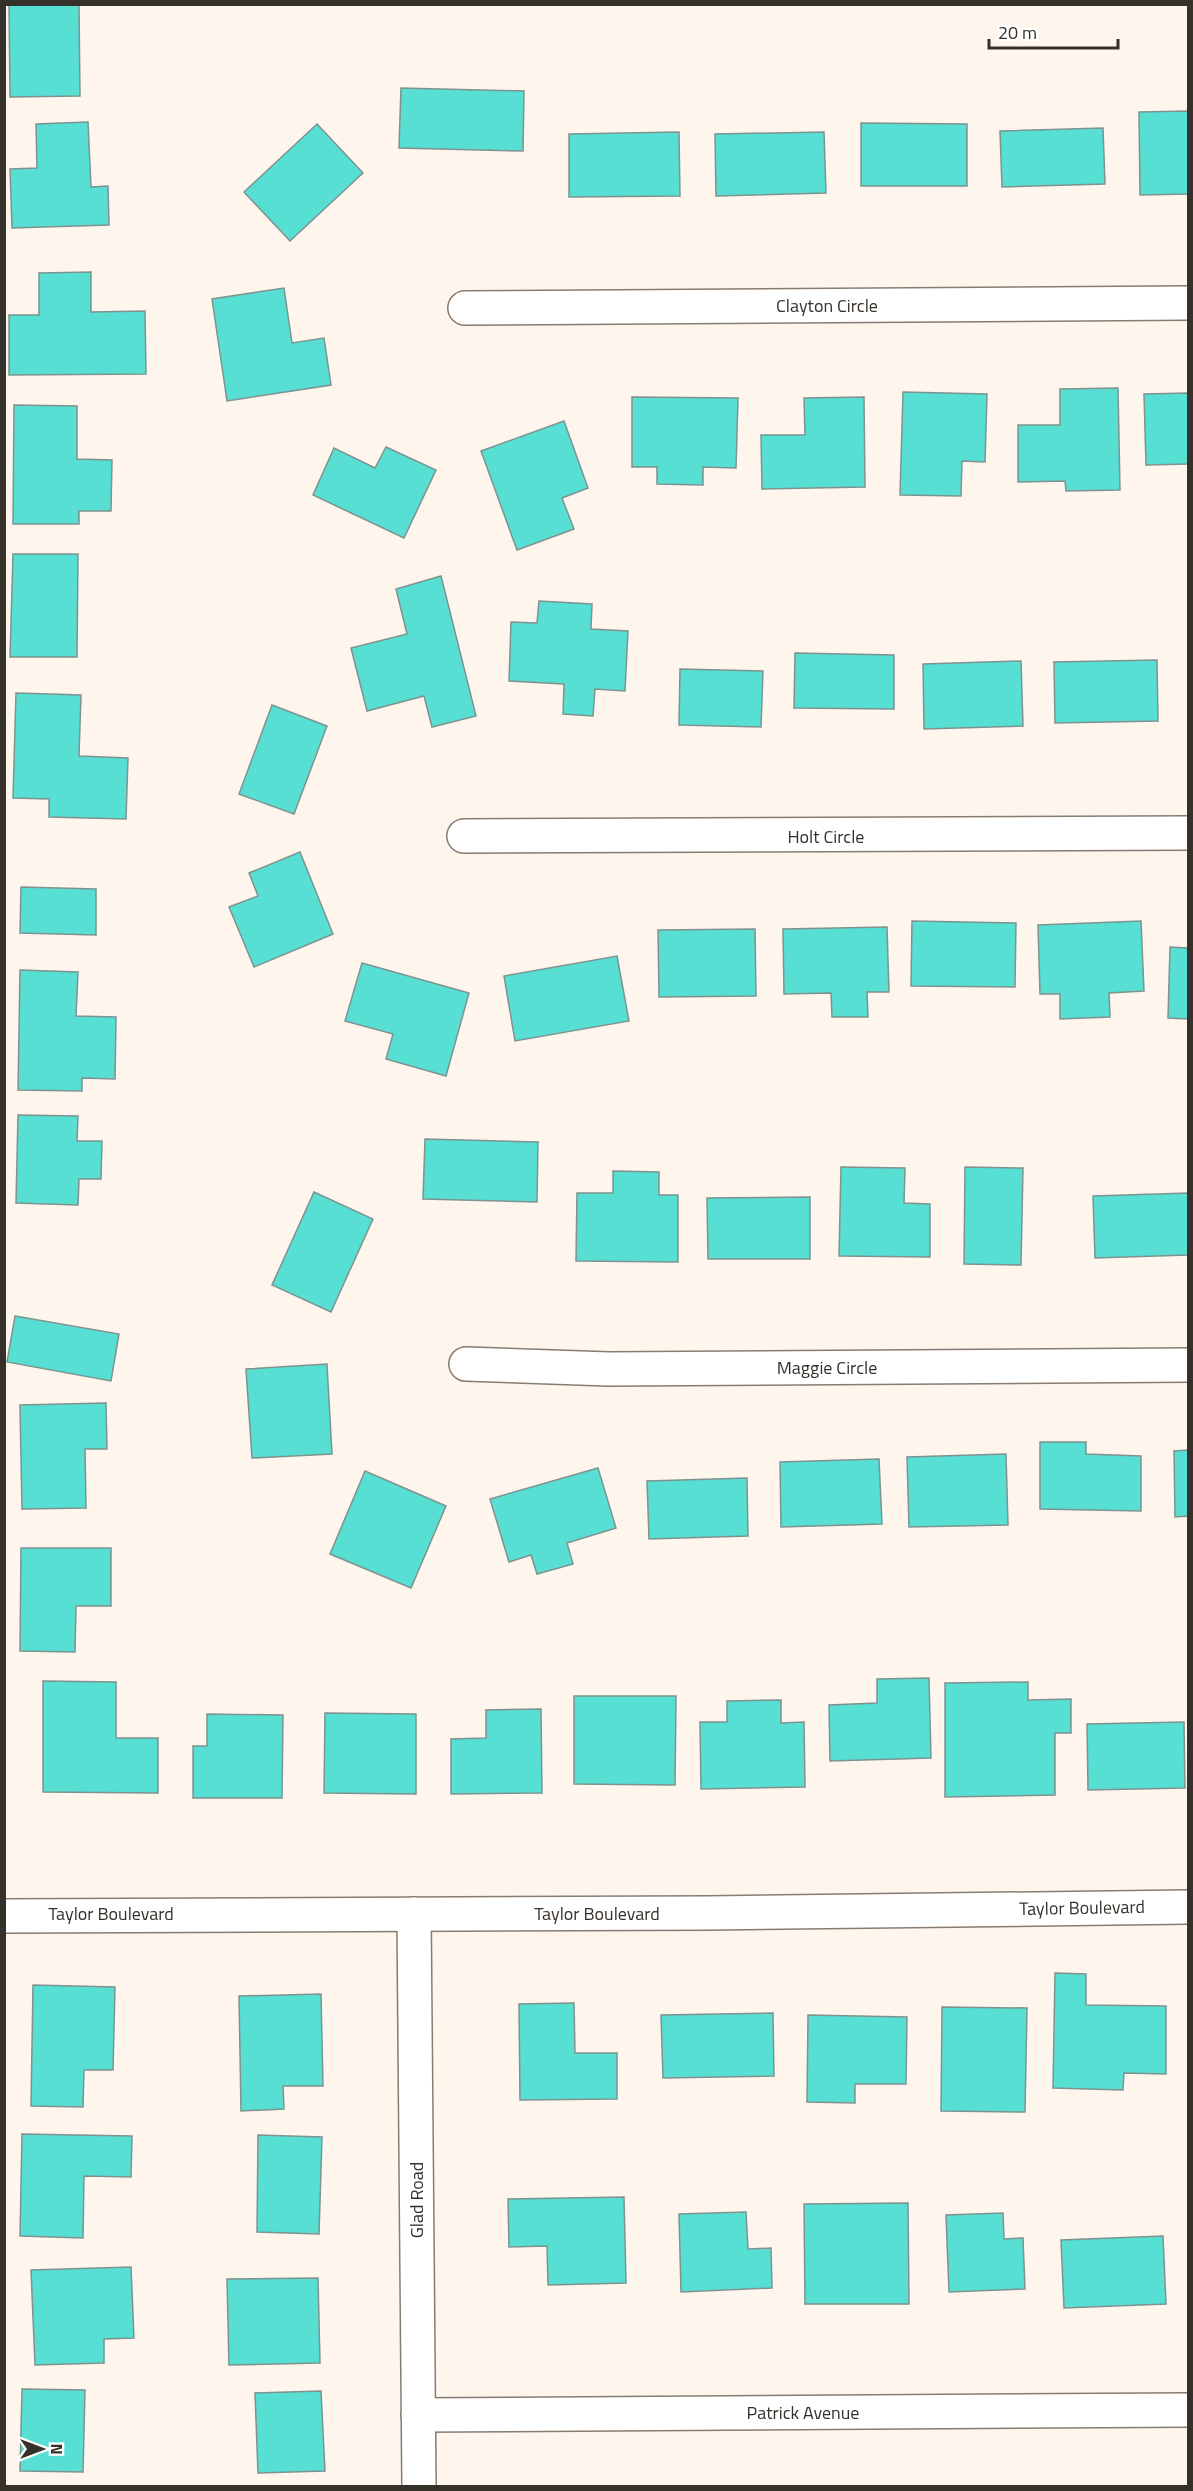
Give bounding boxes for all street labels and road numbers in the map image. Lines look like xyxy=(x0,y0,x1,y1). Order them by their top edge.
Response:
street label: Clayton Circle xyxy=(776,292,878,319)
street label: Holt Circle xyxy=(788,823,864,850)
street label: Maggie Circle xyxy=(777,1354,877,1381)
street label: Taylor Boulevard xyxy=(1019,1893,1145,1922)
street label: Taylor Boulevard xyxy=(48,1900,174,1927)
street label: Taylor Boulevard xyxy=(534,1900,660,1927)
street label: Glad Road xyxy=(403,2162,430,2238)
street label: Patrick Avenue xyxy=(747,2399,859,2426)

